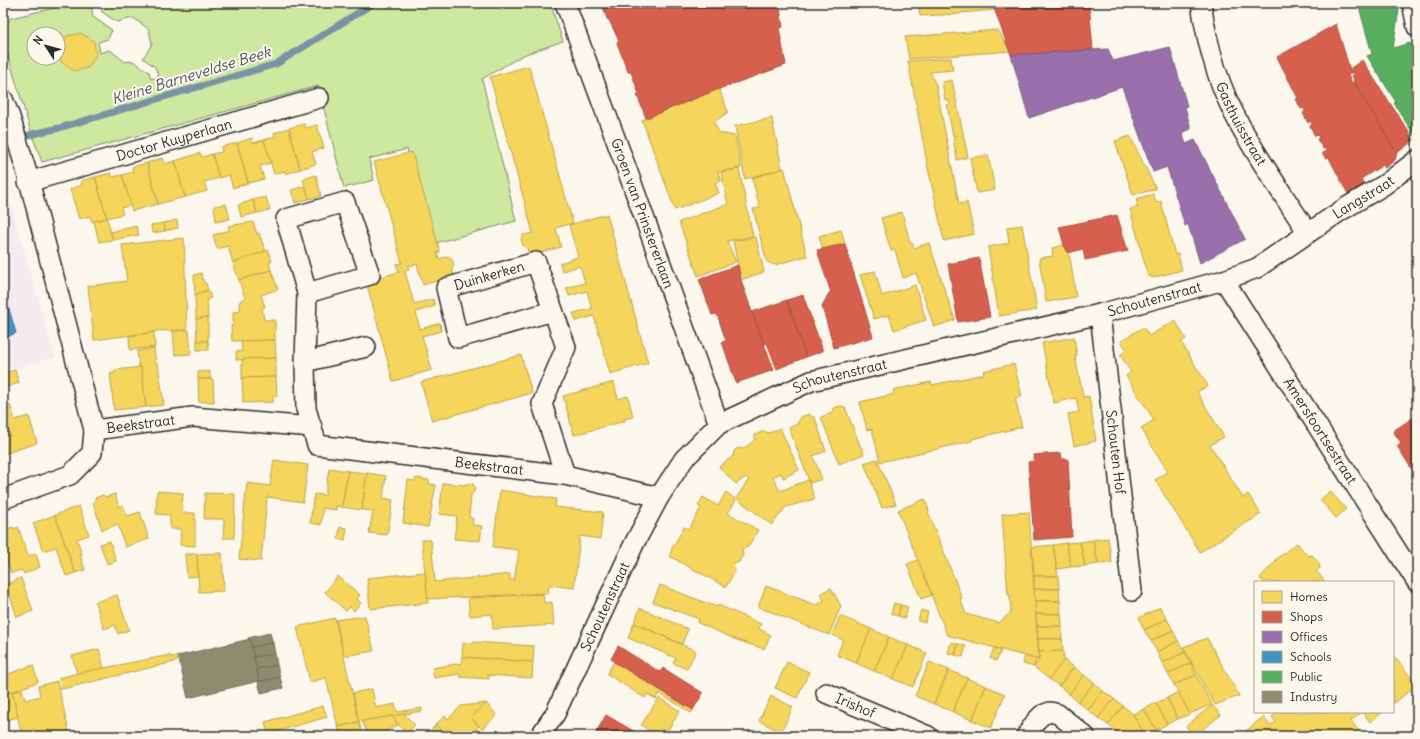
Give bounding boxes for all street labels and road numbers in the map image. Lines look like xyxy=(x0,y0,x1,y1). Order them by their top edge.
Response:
street label: Gasthuisstraat xyxy=(1212,79,1271,169)
street label: Doctor Kuyperlaan xyxy=(114,115,234,165)
street label: Groen van Prinstererlaan xyxy=(607,136,678,291)
street label: Langstraat xyxy=(1329,171,1398,223)
street label: Duinkerken xyxy=(452,257,526,294)
street label: Schoutenstraat xyxy=(1105,278,1204,321)
street label: Schoutenstraat xyxy=(790,355,889,397)
street label: Amersfoortsestraat xyxy=(1280,374,1361,488)
street label: Schouten Hof xyxy=(1102,409,1130,496)
street label: Beekstraat xyxy=(105,410,176,437)
street label: Beekstraat xyxy=(454,453,525,479)
street label: Schoutenstraat xyxy=(576,559,634,654)
street label: Irishof xyxy=(833,689,879,722)

